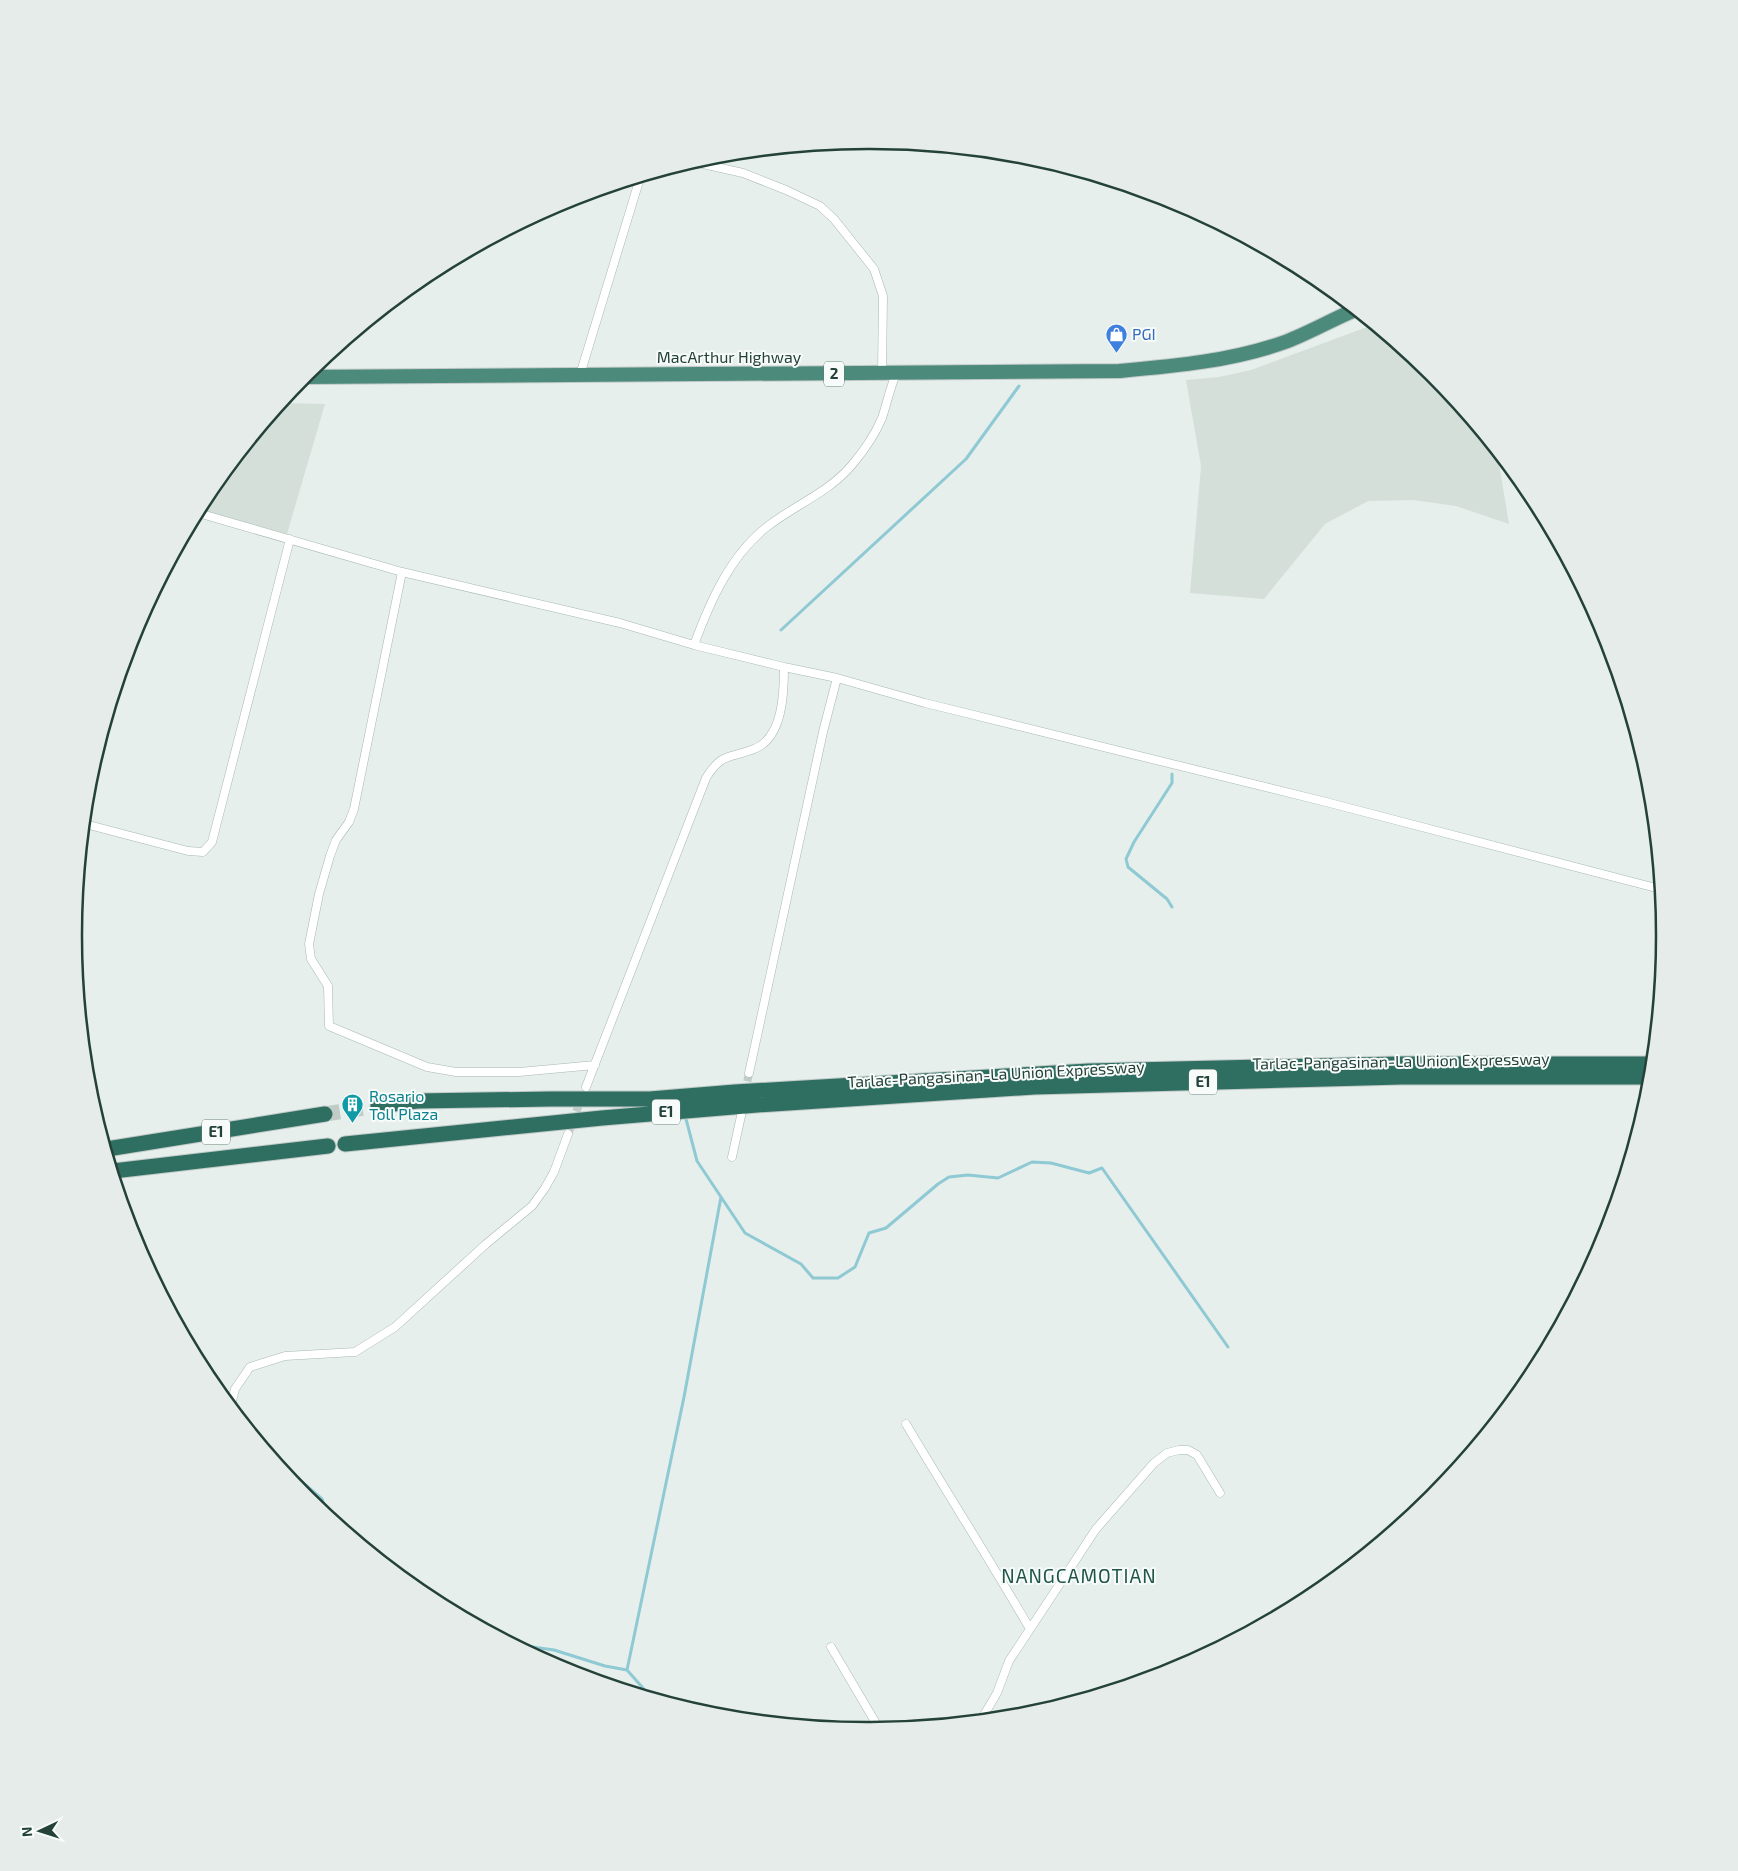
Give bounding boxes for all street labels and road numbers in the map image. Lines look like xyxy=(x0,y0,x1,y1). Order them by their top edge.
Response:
street label: MacArthur Highway xyxy=(657,347,802,366)
road number: 2 xyxy=(824,362,844,386)
street label: Tarlac-Pangasinan-La Union Expressway xyxy=(1252,1048,1550,1073)
street label: Tarlac-Pangasinan-La Union Expressway xyxy=(847,1056,1146,1091)
road number: E1 xyxy=(1189,1070,1217,1094)
road number: E1 xyxy=(652,1100,680,1124)
road number: E1 xyxy=(202,1120,230,1144)

